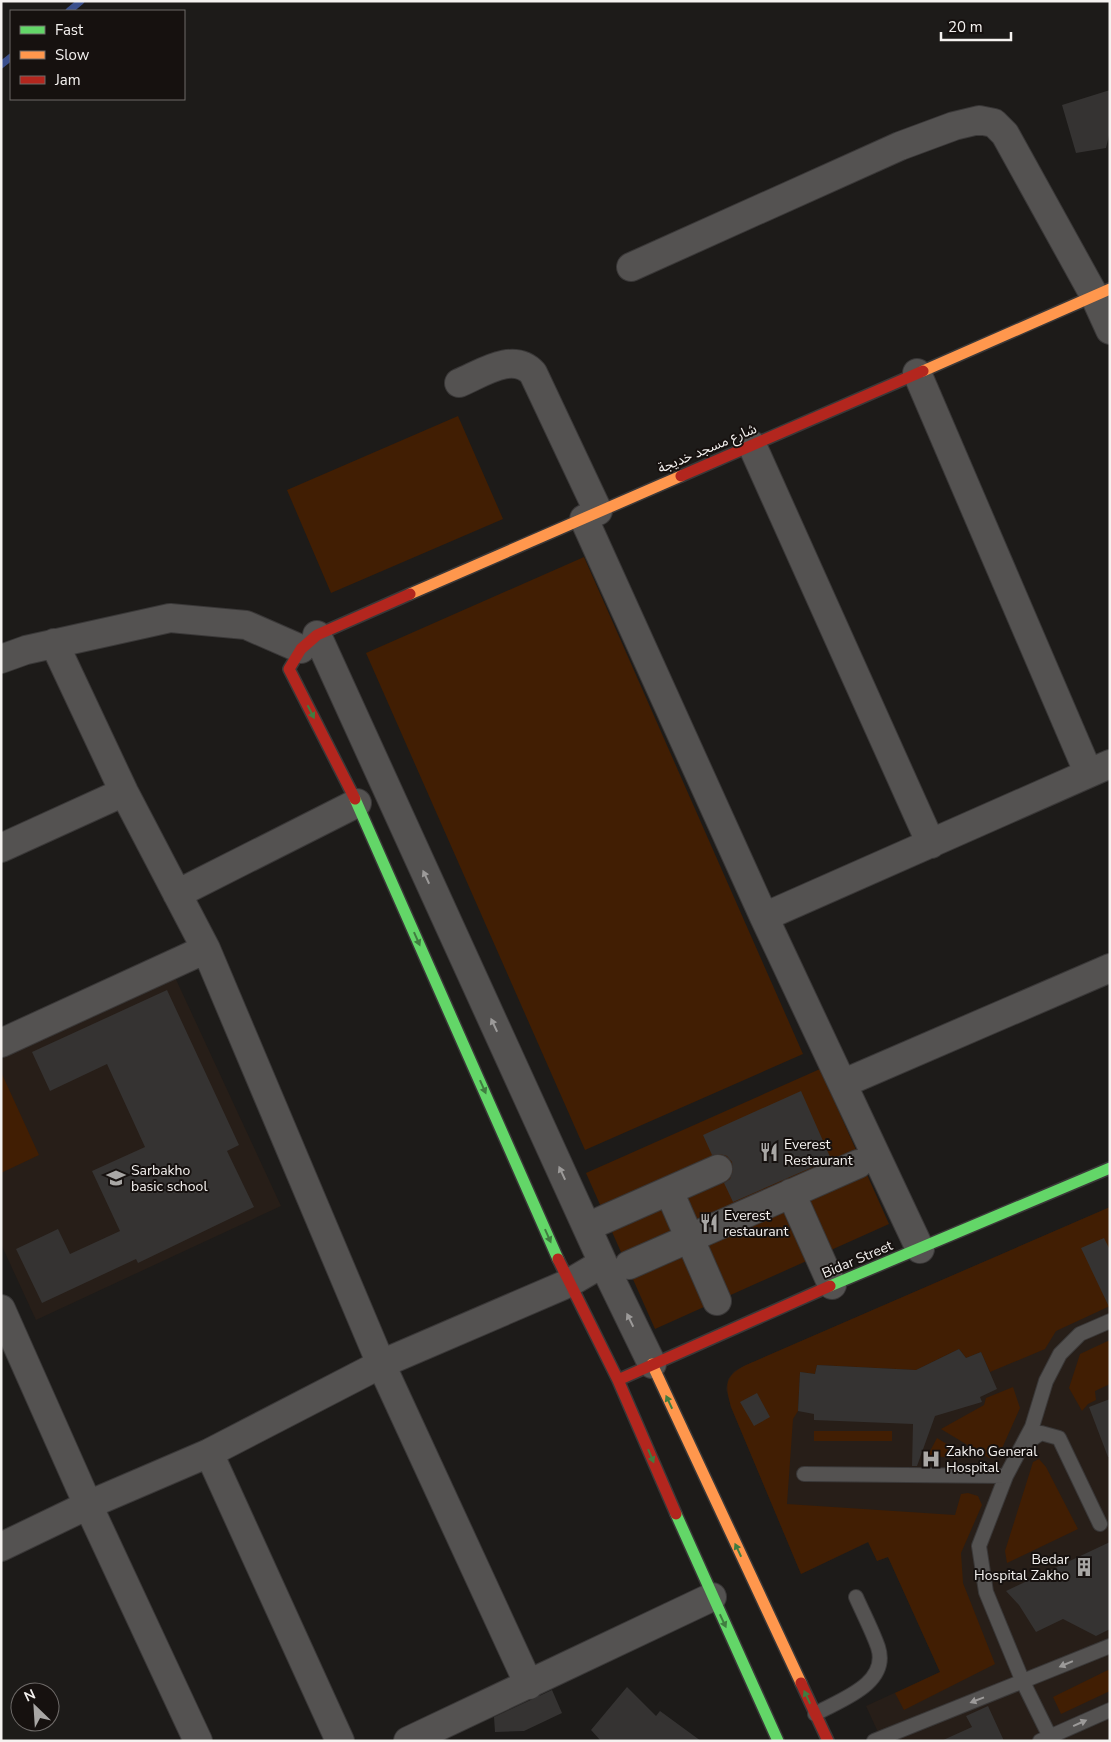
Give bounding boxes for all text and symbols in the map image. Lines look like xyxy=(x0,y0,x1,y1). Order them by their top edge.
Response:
legend xyxy=(10,10,185,100)
scale bar xyxy=(941,10,1011,42)
text: 20 m xyxy=(948,17,983,37)
text: Fast xyxy=(55,20,84,40)
text: Slow xyxy=(55,45,90,65)
text: Jam xyxy=(54,70,81,90)
street label: شارع مسجد خديجة xyxy=(655,419,760,479)
one-way arrow xyxy=(307,705,315,719)
one-way arrow xyxy=(422,870,430,884)
one-way arrow xyxy=(413,932,421,946)
one-way arrow xyxy=(490,1018,498,1032)
one-way arrow xyxy=(479,1080,487,1094)
place label: Everest Restaurant xyxy=(784,1135,853,1170)
restaurant icon: Everest Restaurant xyxy=(758,1141,780,1163)
place label: Sarbakho basic school xyxy=(131,1161,208,1196)
one-way arrow xyxy=(557,1166,565,1180)
school or university icon: Sarbakho basic school xyxy=(105,1167,127,1189)
place label: Everest restaurant xyxy=(724,1206,789,1241)
restaurant icon: Everest restaurant xyxy=(698,1212,720,1234)
one-way arrow xyxy=(544,1229,552,1243)
street label: Bidar Street xyxy=(819,1236,896,1283)
one-way arrow xyxy=(626,1313,634,1327)
one-way arrow xyxy=(665,1395,673,1409)
place label: Zakho General Hospital xyxy=(946,1442,1038,1477)
hospital icon: Zakho General Hospital xyxy=(920,1448,942,1470)
one-way arrow xyxy=(647,1449,655,1463)
one-way arrow xyxy=(733,1543,741,1557)
place label: Bedar Hospital Zakho xyxy=(974,1550,1069,1585)
building icon: Bedar Hospital Zakho xyxy=(1073,1556,1095,1578)
one-way arrow xyxy=(720,1614,728,1628)
one-way arrow xyxy=(1058,1660,1073,1668)
north arrow xyxy=(10,1682,60,1732)
text: N xyxy=(21,1685,38,1706)
one-way arrow xyxy=(803,1690,811,1704)
one-way arrow xyxy=(969,1696,984,1704)
one-way arrow xyxy=(1073,1719,1087,1727)

